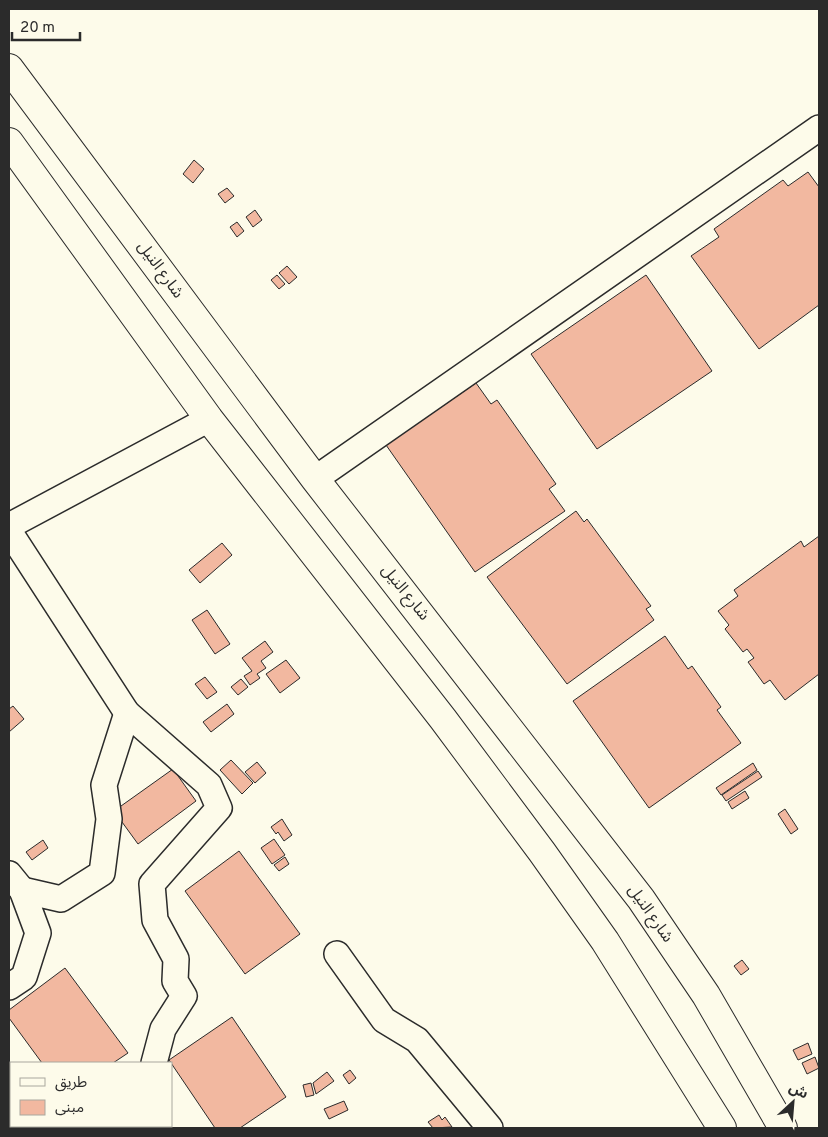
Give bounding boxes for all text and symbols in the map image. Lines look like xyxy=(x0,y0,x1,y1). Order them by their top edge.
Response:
scale bar xyxy=(12,10,80,42)
text: 20 m xyxy=(20,19,55,38)
street label: شارع النيل xyxy=(132,237,188,303)
street label: شارع النيل xyxy=(376,561,434,626)
street label: شارع النيل xyxy=(622,881,677,947)
legend xyxy=(10,1062,172,1127)
text: طريق xyxy=(55,1074,87,1093)
north arrow xyxy=(768,1077,818,1127)
text: ش xyxy=(786,1080,810,1104)
text: مبنى xyxy=(55,1099,84,1118)

